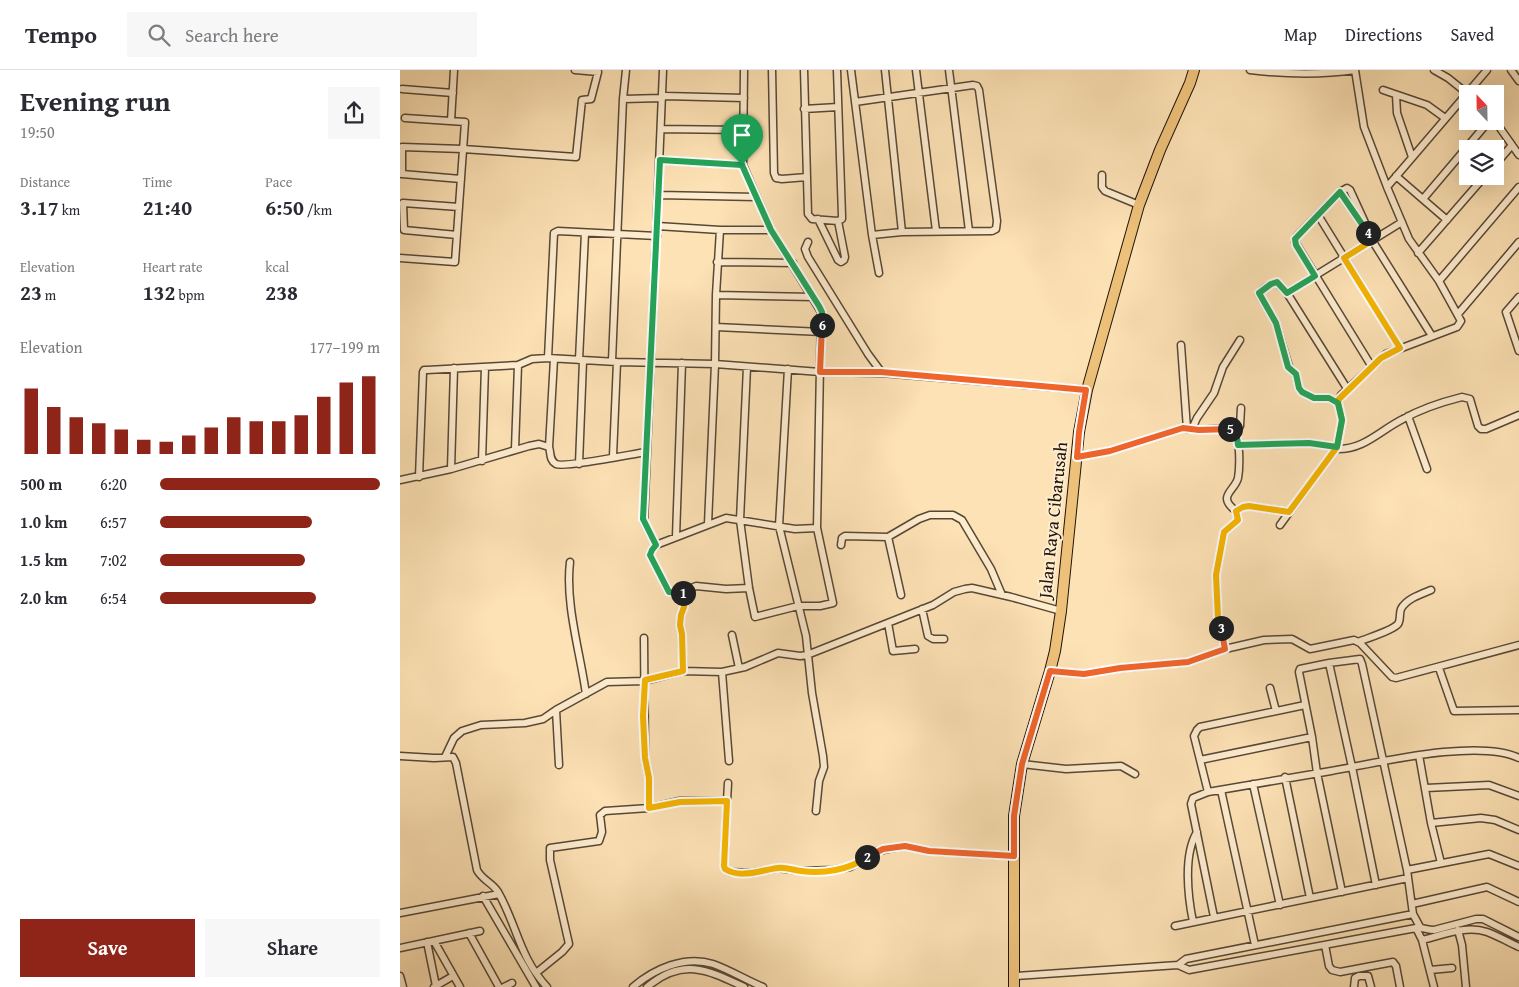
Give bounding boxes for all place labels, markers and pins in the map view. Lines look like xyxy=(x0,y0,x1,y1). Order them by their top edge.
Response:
pin xyxy=(721,114,763,165)
pin: 4 xyxy=(1356,220,1380,246)
pin: 6 xyxy=(810,312,834,338)
pin: 5 xyxy=(1218,416,1242,442)
pin: 1 xyxy=(670,580,696,606)
pin: 3 xyxy=(1208,616,1234,640)
pin: 2 xyxy=(854,844,880,870)

